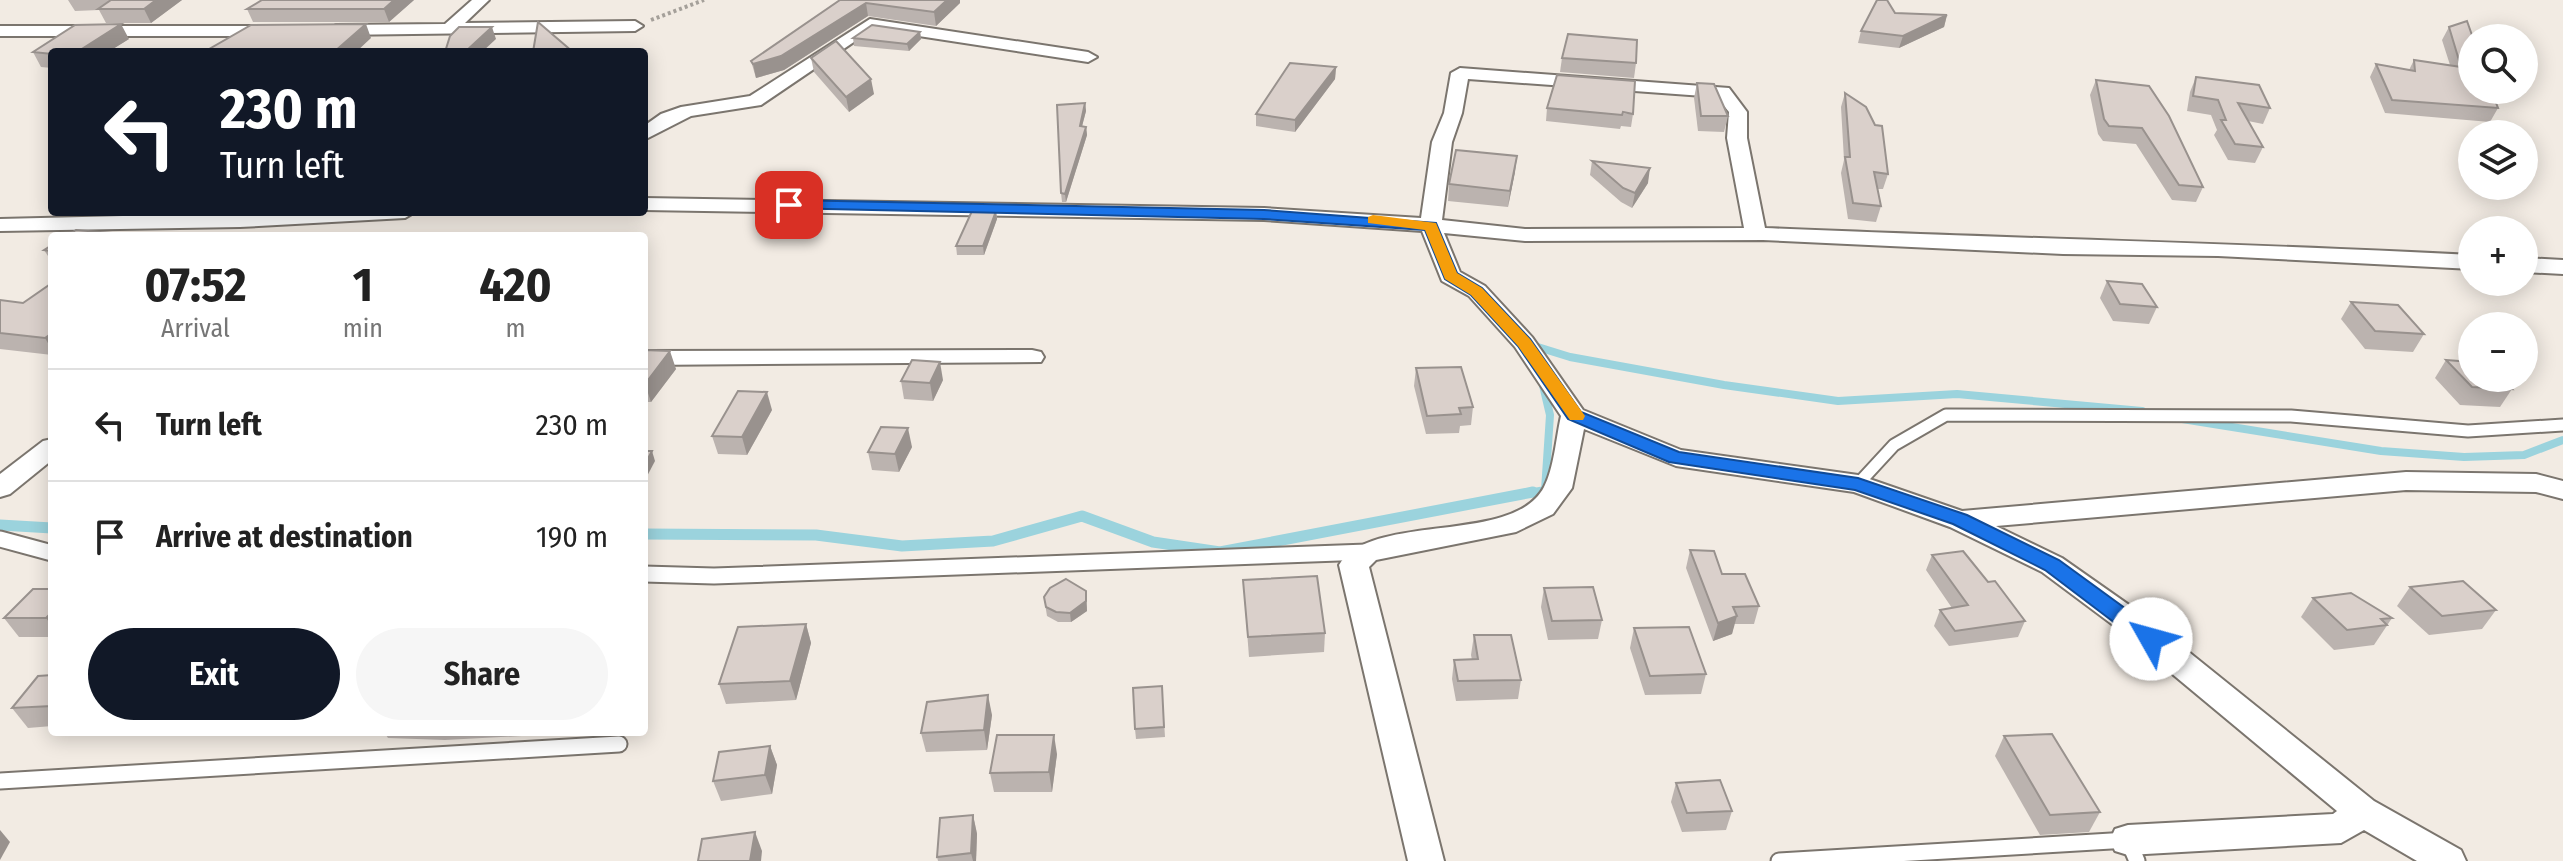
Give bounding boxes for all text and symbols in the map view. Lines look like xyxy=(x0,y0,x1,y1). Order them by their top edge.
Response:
map controls xyxy=(2458,24,2538,392)
button: search xyxy=(2458,24,2538,104)
text: 230 m xyxy=(220,76,357,143)
icon: left xyxy=(88,80,192,184)
button: layers xyxy=(2458,120,2538,200)
text: Turn left xyxy=(220,144,344,188)
pin xyxy=(755,171,823,239)
icon: arrive xyxy=(767,183,811,227)
button: + xyxy=(2458,216,2538,296)
text: 07:52 xyxy=(144,256,247,314)
text: 1 xyxy=(353,256,373,314)
text: 420 xyxy=(479,256,552,314)
button: − xyxy=(2458,312,2538,392)
text: Arrival xyxy=(161,313,230,344)
text: min xyxy=(343,313,383,344)
text: m xyxy=(505,313,525,344)
icon: left xyxy=(88,403,132,447)
text: Turn left xyxy=(156,407,262,443)
text: 230 m xyxy=(536,407,608,443)
icon: arrive xyxy=(88,515,132,559)
text: Arrive at destination xyxy=(156,519,413,555)
text: 190 m xyxy=(536,519,608,555)
position arrow xyxy=(2109,597,2193,681)
button: Exit xyxy=(88,628,340,720)
button: Share xyxy=(356,628,608,720)

